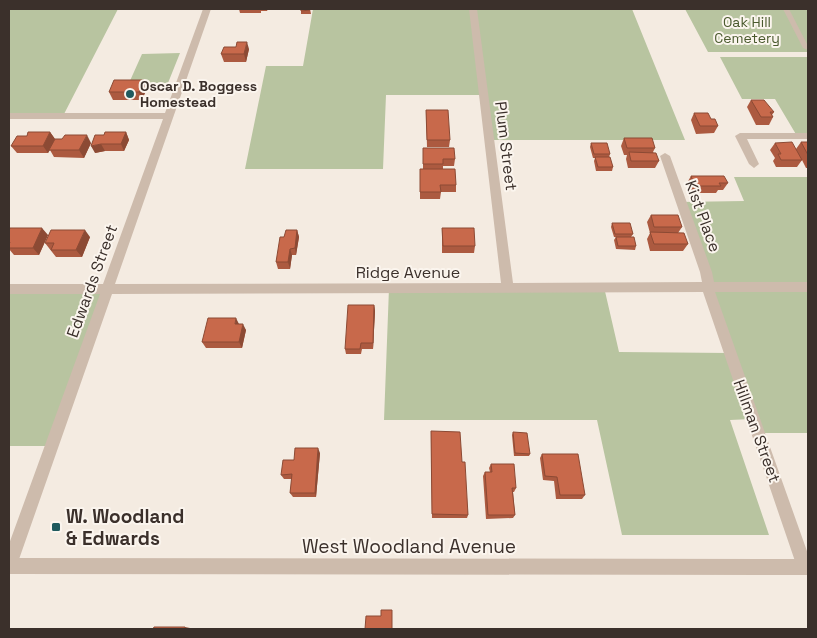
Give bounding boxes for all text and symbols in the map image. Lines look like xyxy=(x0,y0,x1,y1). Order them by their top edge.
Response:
park label: Oak Hill Cemetery xyxy=(714,13,780,47)
place label: Oscar D. Boggess Homestead xyxy=(140,77,257,111)
marker: Oscar D. Boggess Homestead xyxy=(124,88,136,100)
street label: Plum Street xyxy=(490,100,522,192)
street label: Kist Place xyxy=(680,177,726,255)
street label: Edwards Street xyxy=(62,222,122,340)
street label: Ridge Avenue xyxy=(356,262,460,283)
street label: Hillman Street xyxy=(729,377,785,485)
place label: W. Woodland & Edwards xyxy=(66,504,184,551)
marker: W. Woodland & Edwards xyxy=(50,521,62,533)
street label: West Woodland Avenue xyxy=(302,534,516,559)

